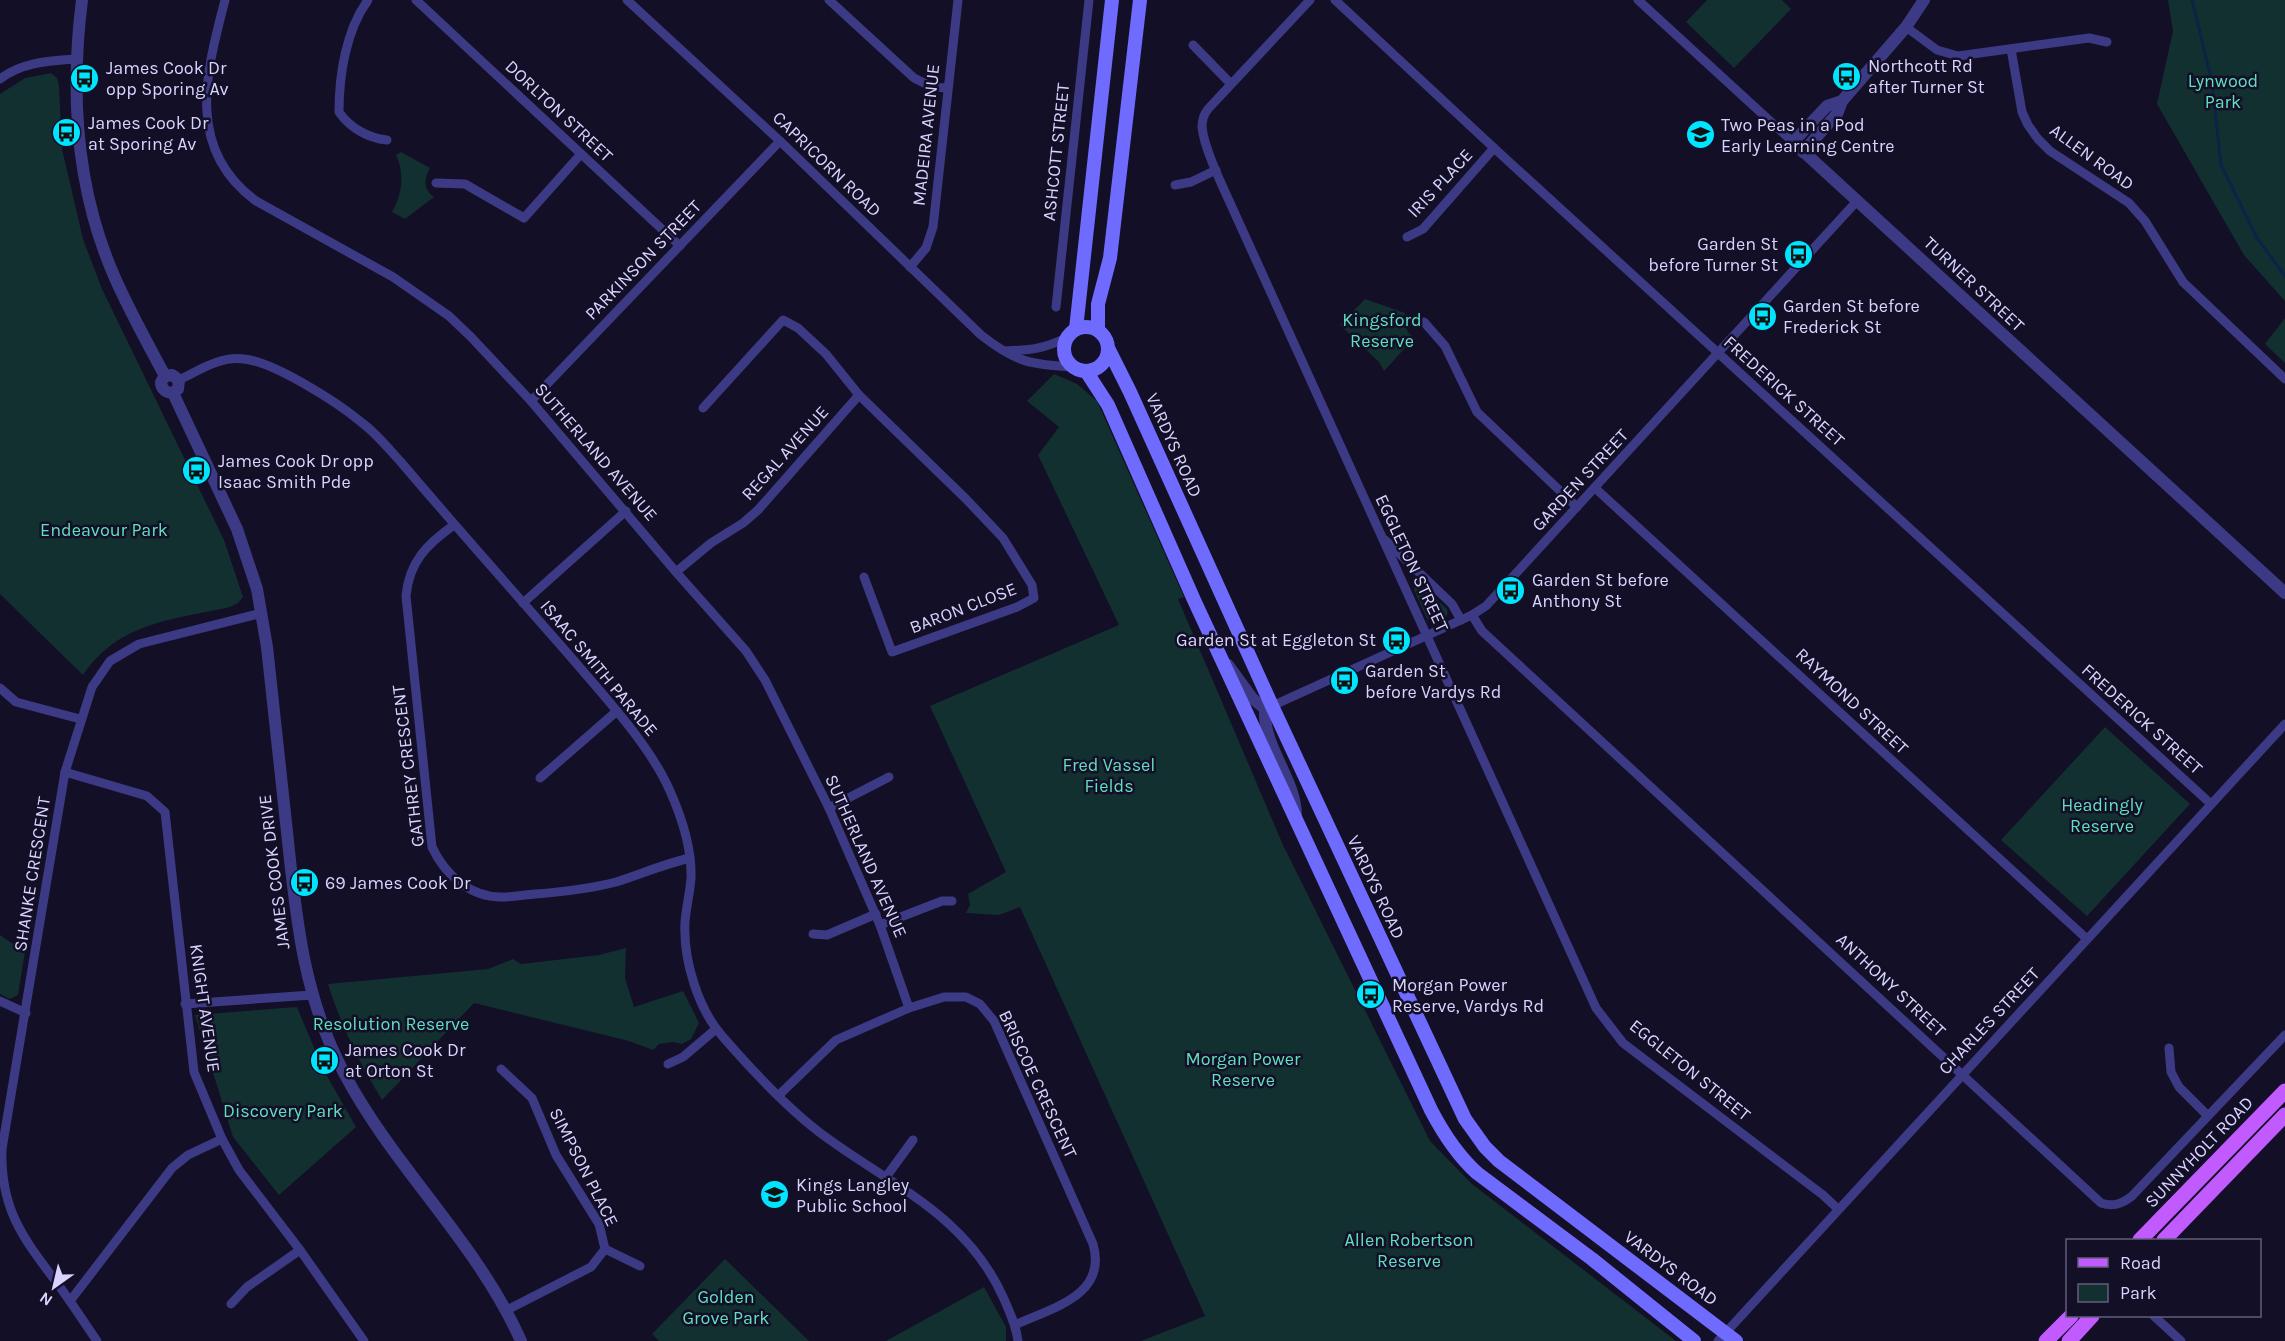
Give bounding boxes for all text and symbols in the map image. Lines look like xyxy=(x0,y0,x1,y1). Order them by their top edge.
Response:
street label: DORLTON STREET xyxy=(501,55,617,167)
place label: Northcott Rd after Turner St xyxy=(1868,55,1985,98)
place label: James Cook Dr opp Sporing Av xyxy=(106,57,229,100)
bus stop icon: Northcott Rd after Turner St xyxy=(1831,60,1863,92)
bus stop icon: James Cook Dr opp Sporing Av xyxy=(69,62,101,94)
street label: MADEIRA AVENUE xyxy=(908,63,944,207)
park label: Lynwood Park xyxy=(2188,70,2258,113)
street label: ASHCOTT STREET xyxy=(1038,82,1074,222)
street label: CAPRICORN ROAD xyxy=(768,107,886,221)
place label: James Cook Dr at Sporing Av xyxy=(88,112,209,155)
place label: Two Peas in a Pod Early Learning Centre xyxy=(1721,114,1895,157)
bus stop icon: James Cook Dr at Sporing Av xyxy=(51,117,83,149)
school or university icon: Two Peas in a Pod Early Learning Centre xyxy=(1684,119,1716,151)
street label: ALLEN ROAD xyxy=(2046,119,2138,195)
street label: IRIS PLACE xyxy=(1403,144,1477,222)
street label: PARKINSON STREET xyxy=(580,195,706,325)
street label: TURNER STREET xyxy=(1919,232,2029,336)
place label: Garden St before Turner St xyxy=(1648,233,1778,276)
bus stop icon: Garden St before Turner St xyxy=(1783,238,1815,270)
place label: Garden St before Frederick St xyxy=(1783,295,1920,338)
bus stop icon: Garden St before Frederick St xyxy=(1746,300,1778,332)
park label: Kingsford Reserve xyxy=(1342,309,1422,352)
street label: FREDERICK STREET xyxy=(1719,331,1849,451)
street label: SUTHERLAND AVENUE xyxy=(530,378,662,526)
street label: VARDYS ROAD xyxy=(1141,389,1207,501)
street label: REGAL AVENUE xyxy=(737,401,833,505)
street label: GARDEN STREET xyxy=(1527,424,1633,536)
place label: James Cook Dr opp Isaac Smith Pde xyxy=(218,450,374,493)
bus stop icon: James Cook Dr opp Isaac Smith Pde xyxy=(181,455,213,487)
street label: EGGLETON STREET xyxy=(1371,491,1453,635)
park label: Endeavour Park xyxy=(40,519,168,541)
place label: Garden St before Anthony St xyxy=(1532,569,1669,612)
bus stop icon: Garden St before Anthony St xyxy=(1495,574,1527,606)
street label: BARON CLOSE xyxy=(906,578,1020,638)
street label: ISAAC SMITH PARADE xyxy=(535,595,663,741)
bus stop icon: Garden St at Eggleton St xyxy=(1381,624,1413,656)
place label: Garden St at Eggleton St xyxy=(1176,629,1376,651)
street label: RAYMOND STREET xyxy=(1791,643,1913,759)
street label: FREDERICK STREET xyxy=(2077,659,2207,779)
place label: Garden St before Vardys Rd xyxy=(1365,660,1501,703)
bus stop icon: Garden St before Vardys Rd xyxy=(1328,665,1360,697)
street label: GATHREY CRESCENT xyxy=(387,684,429,848)
park label: Fred Vassel Fields xyxy=(1063,754,1155,797)
street label: SUTHERLAND AVENUE xyxy=(820,771,912,941)
street label: JAMES COOK DRIVE xyxy=(254,793,294,951)
park label: Headingly Reserve xyxy=(2061,794,2143,837)
street label: SHANKE CRESCENT xyxy=(9,795,55,953)
street label: VARDYS ROAD xyxy=(1342,832,1410,942)
bus stop icon: 69 James Cook Dr xyxy=(288,867,320,899)
place label: 69 James Cook Dr xyxy=(325,872,471,894)
street label: ANTHONY STREET xyxy=(1832,929,1950,1041)
street label: KNIGHT AVENUE xyxy=(185,942,225,1074)
street label: CHARLES STREET xyxy=(1934,963,2044,1079)
place label: Morgan Power Reserve, Vardys Rd xyxy=(1392,974,1544,1017)
bus stop icon: Morgan Power Reserve, Vardys Rd xyxy=(1355,979,1387,1011)
street label: BRISCOE CRESCENT xyxy=(994,1007,1082,1161)
park label: Resolution Reserve xyxy=(313,1013,469,1035)
street label: EGGLETON STREET xyxy=(1625,1015,1755,1125)
place label: James Cook Dr at Orton St xyxy=(345,1039,466,1082)
bus stop icon: James Cook Dr at Orton St xyxy=(308,1044,340,1076)
park label: Morgan Power Reserve xyxy=(1185,1048,1301,1091)
street label: SUNNYHOLT ROAD xyxy=(2140,1092,2258,1212)
park label: Discovery Park xyxy=(223,1100,343,1122)
street label: SIMPSON PLACE xyxy=(545,1104,623,1230)
place label: Kings Langley Public School xyxy=(796,1174,910,1217)
school or university icon: Kings Langley Public School xyxy=(759,1179,791,1211)
street label: VARDYS ROAD xyxy=(1620,1226,1722,1310)
park label: Allen Robertson Reserve xyxy=(1344,1229,1474,1272)
legend xyxy=(2066,1239,2261,1317)
text: Road xyxy=(2120,1252,2161,1274)
north arrow xyxy=(24,1257,84,1317)
text: Park xyxy=(2120,1282,2157,1304)
park label: Golden Grove Park xyxy=(682,1286,770,1329)
text: N xyxy=(36,1288,56,1310)

